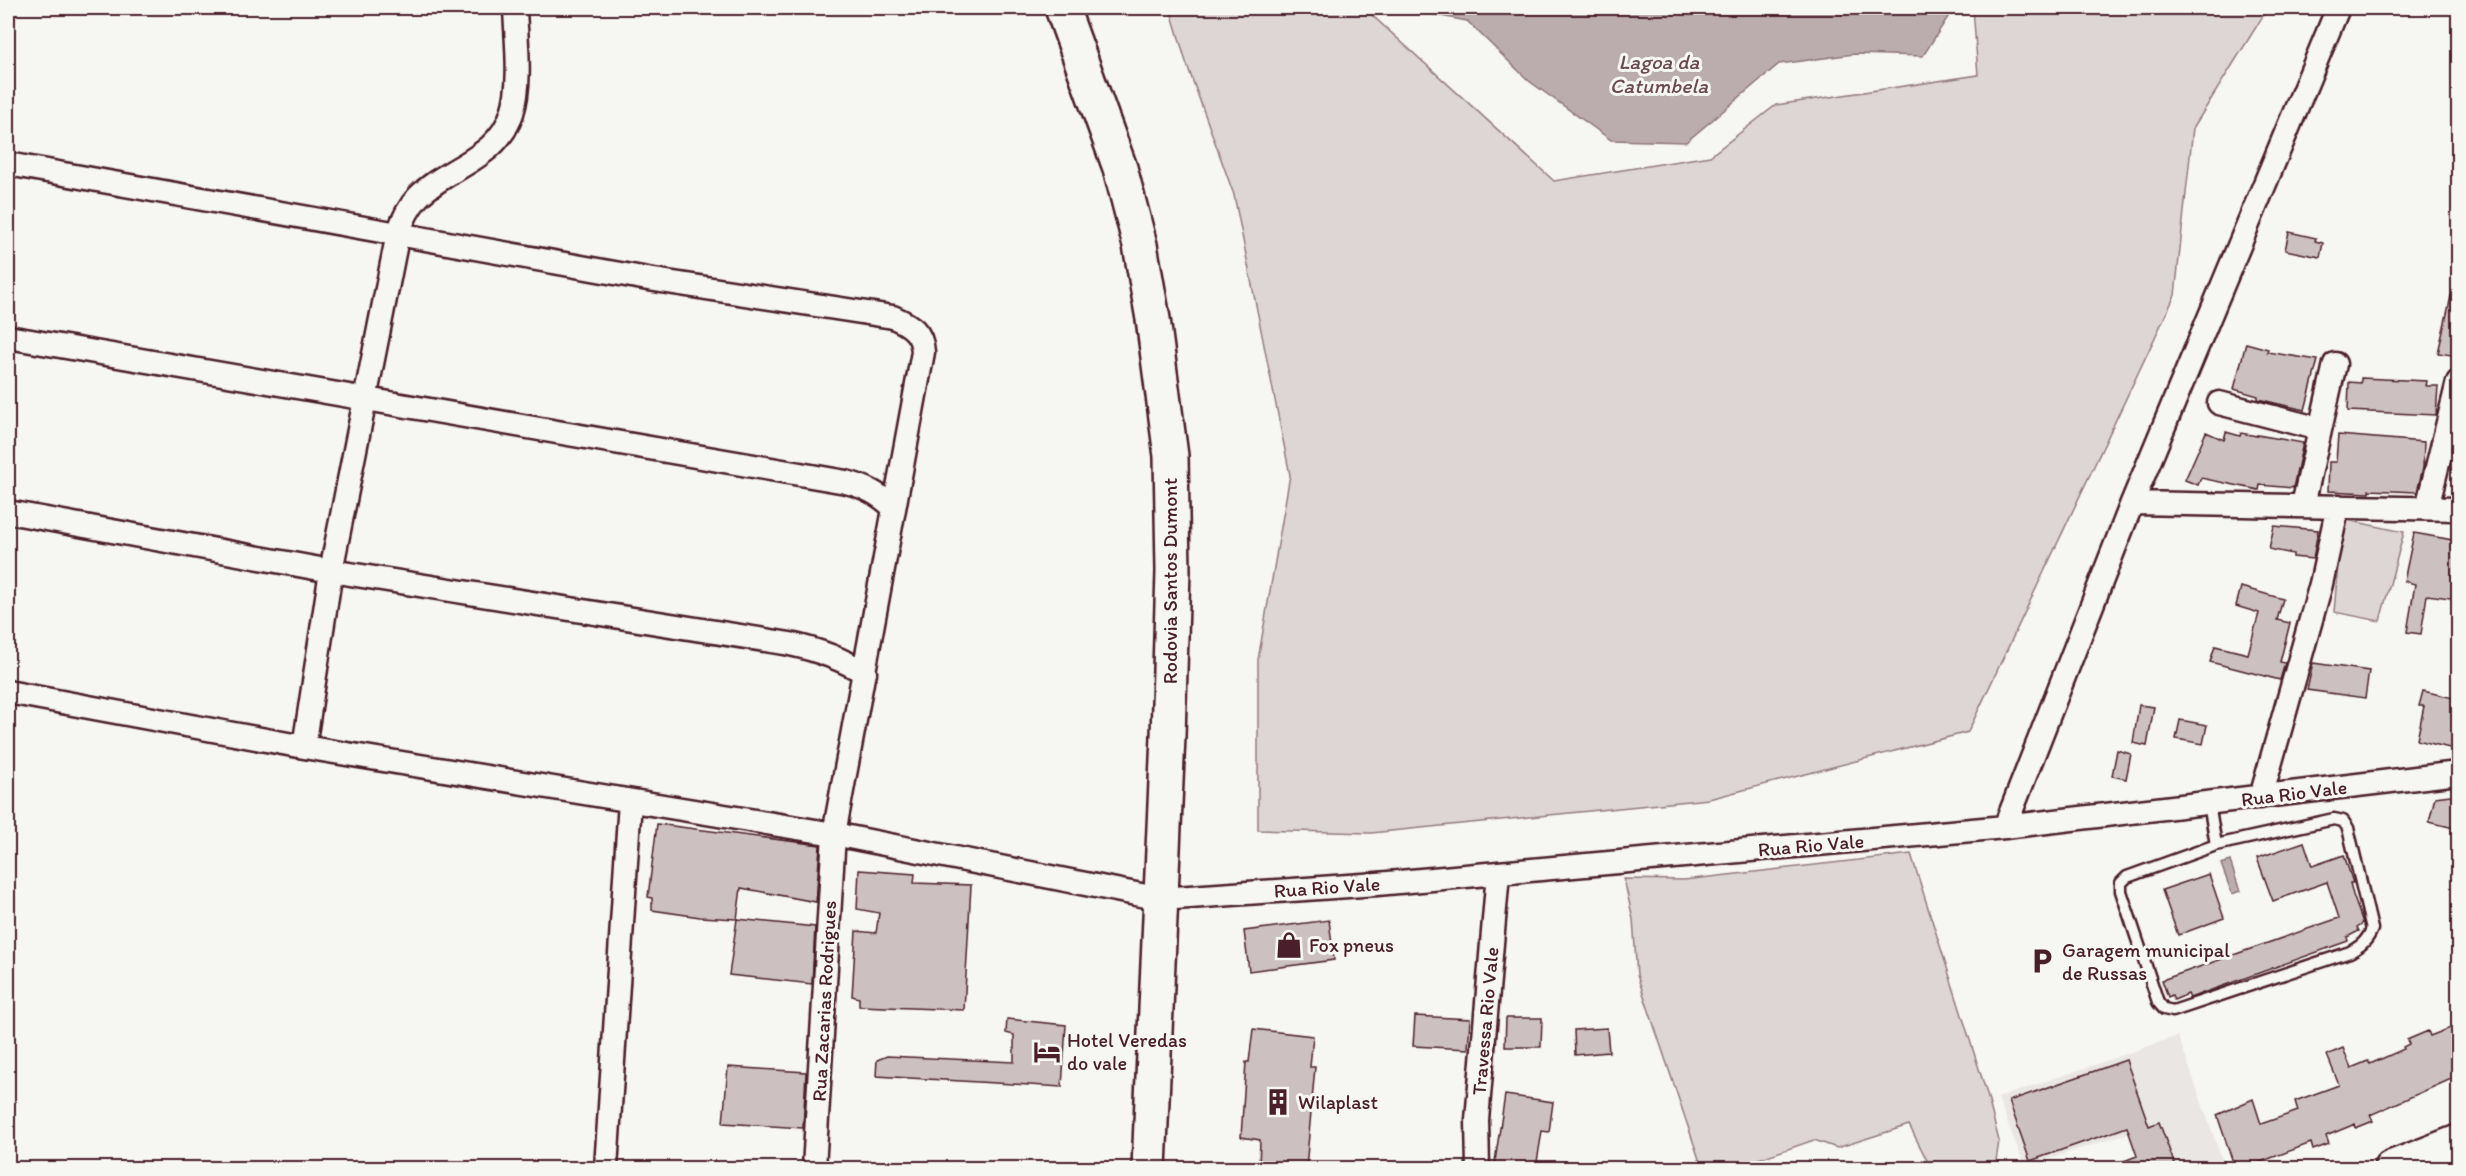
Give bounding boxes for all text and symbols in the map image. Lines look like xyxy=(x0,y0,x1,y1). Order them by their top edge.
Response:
water label: Lagoa da Catumbela xyxy=(1610,49,1708,98)
street label: Rodovia Santos Dumont xyxy=(1158,477,1182,684)
street label: Rua Rio Vale xyxy=(2240,775,2348,811)
street label: Rua Rio Vale xyxy=(1757,828,1865,862)
street label: Rua Rio Vale xyxy=(1273,871,1381,903)
street label: Rua Zacarias Rodrigues xyxy=(807,900,841,1102)
shop icon: Fox pneus xyxy=(1274,930,1304,960)
place label: Fox pneus xyxy=(1309,933,1394,957)
place label: Garagem municipal de Russas xyxy=(2062,938,2230,985)
street label: Travessa Rio Vale xyxy=(1467,946,1503,1096)
parking icon: Garagem municipal de Russas xyxy=(2027,946,2057,976)
place label: Hotel Veredas do vale xyxy=(1067,1028,1187,1075)
hotel icon: Hotel Veredas do vale xyxy=(1032,1037,1062,1067)
building icon: Wilaplast xyxy=(1263,1087,1293,1117)
place label: Wilaplast xyxy=(1298,1090,1379,1114)

